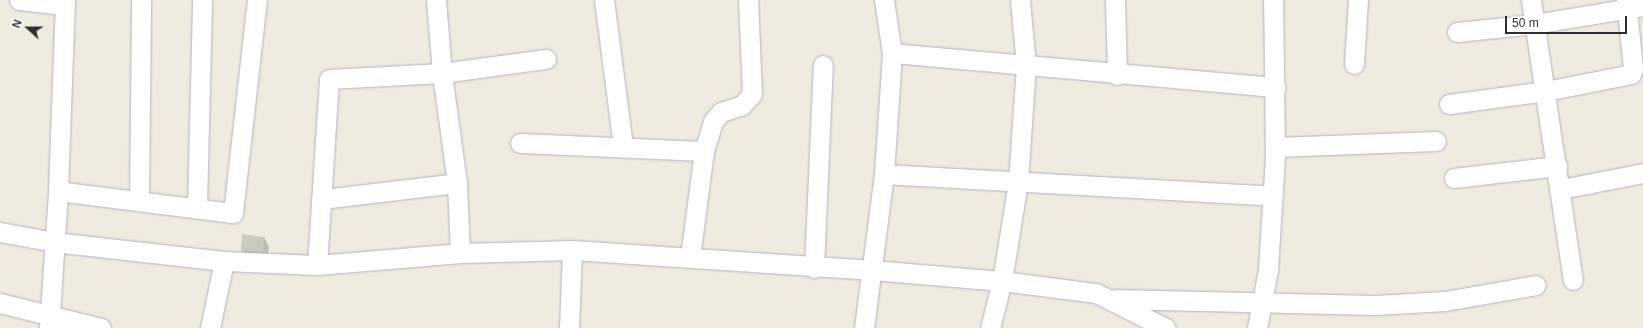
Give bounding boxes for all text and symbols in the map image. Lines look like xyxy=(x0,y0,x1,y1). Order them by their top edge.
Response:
north arrow xyxy=(8,8,48,48)
scale bar xyxy=(1507,8,1629,34)
text: 50 m xyxy=(1512,16,1539,30)
text: N xyxy=(10,18,24,30)

